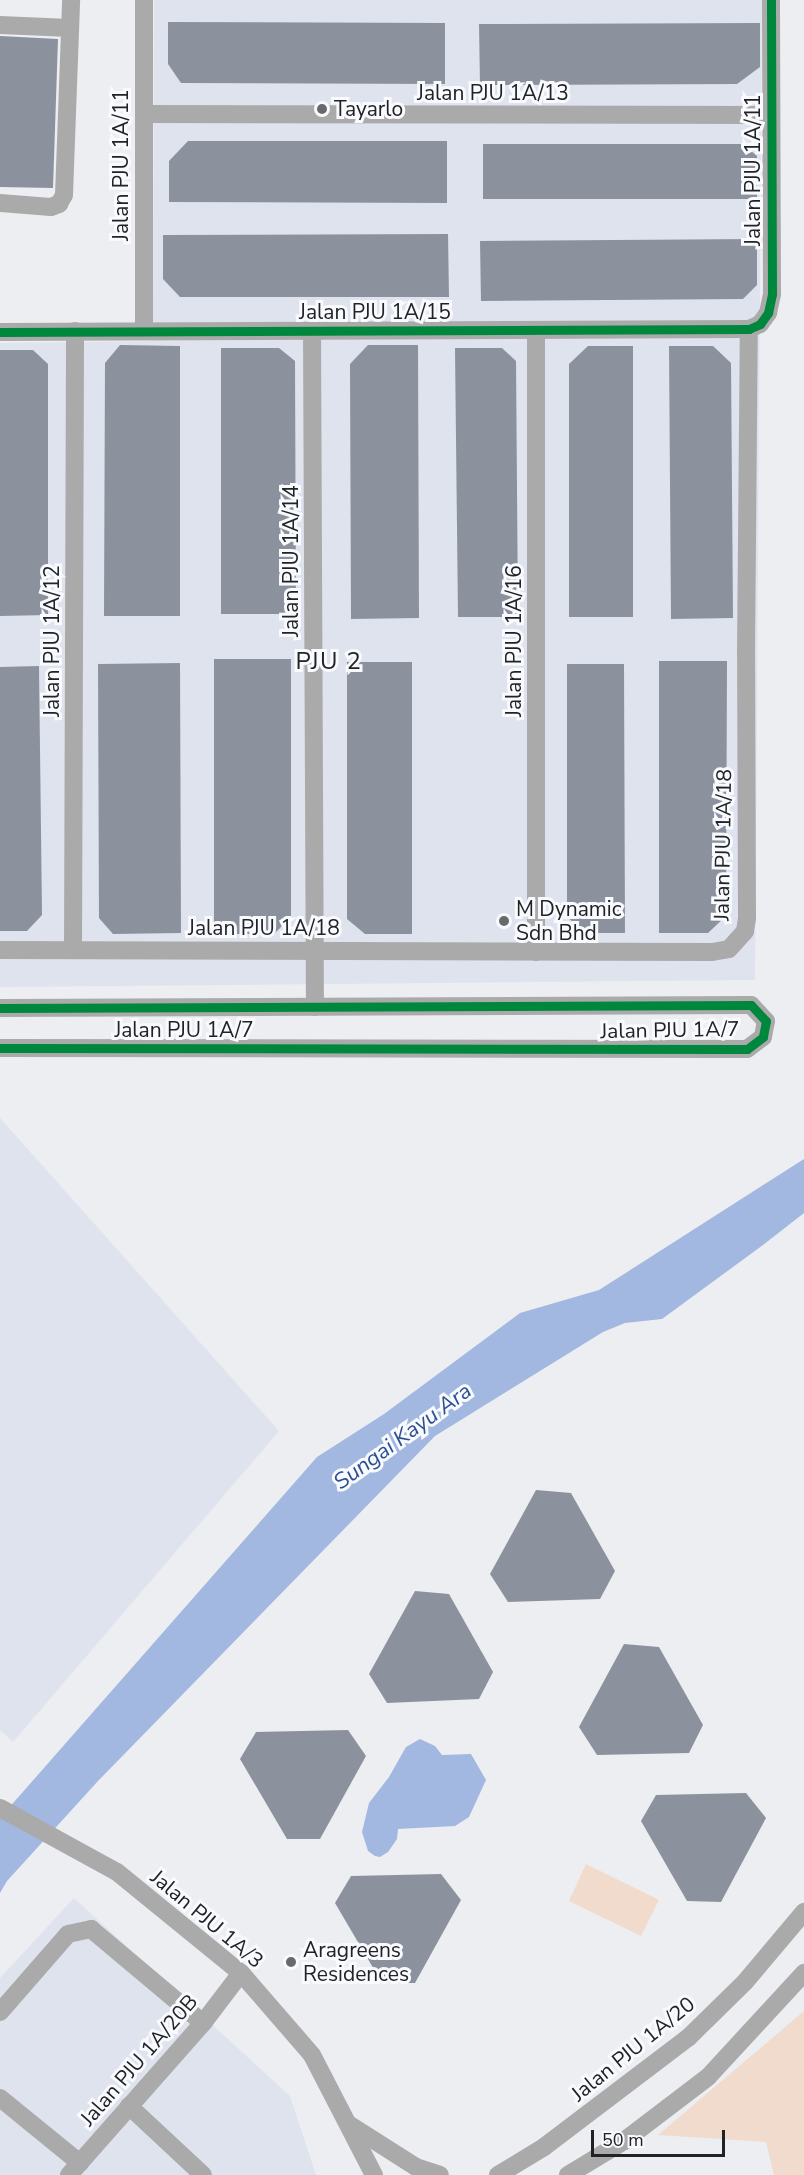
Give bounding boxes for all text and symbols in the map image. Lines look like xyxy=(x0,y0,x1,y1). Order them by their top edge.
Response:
street label: Jalan PJU 1A/13 xyxy=(417,80,569,106)
street label: Jalan PJU 1A/11 xyxy=(108,89,134,241)
street label: Jalan PJU 1A/11 xyxy=(740,94,766,246)
place label: Tayarlo xyxy=(334,96,403,122)
marker: Tayarlo xyxy=(315,102,329,116)
street label: Jalan PJU 1A/15 xyxy=(299,299,451,325)
street label: Jalan PJU 1A/14 xyxy=(278,485,304,637)
street label: Jalan PJU 1A/12 xyxy=(39,565,65,717)
street label: Jalan PJU 1A/16 xyxy=(501,565,527,717)
district label: PJU 2 xyxy=(295,648,363,676)
street label: Jalan PJU 1A/18 xyxy=(709,769,737,921)
place label: M Dynamic Sdn Bhd xyxy=(516,896,621,946)
marker: M Dynamic Sdn Bhd xyxy=(497,914,511,928)
street label: Jalan PJU 1A/18 xyxy=(188,915,340,941)
street label: Jalan PJU 1A/7 xyxy=(600,1016,740,1044)
street label: Jalan PJU 1A/7 xyxy=(114,1017,254,1043)
water label: Sungai Kayu Ara xyxy=(329,1378,477,1496)
street label: Jalan PJU 1A/3 xyxy=(146,1865,268,1973)
place label: Aragreens Residences xyxy=(303,1937,409,1987)
marker: Aragreens Residences xyxy=(284,1955,298,1969)
street label: Jalan PJU 1A/20B xyxy=(75,1989,203,2131)
street label: Jalan PJU 1A/20 xyxy=(566,1991,700,2107)
scale bar xyxy=(594,2118,728,2156)
text: 50 m xyxy=(602,2128,644,2152)

